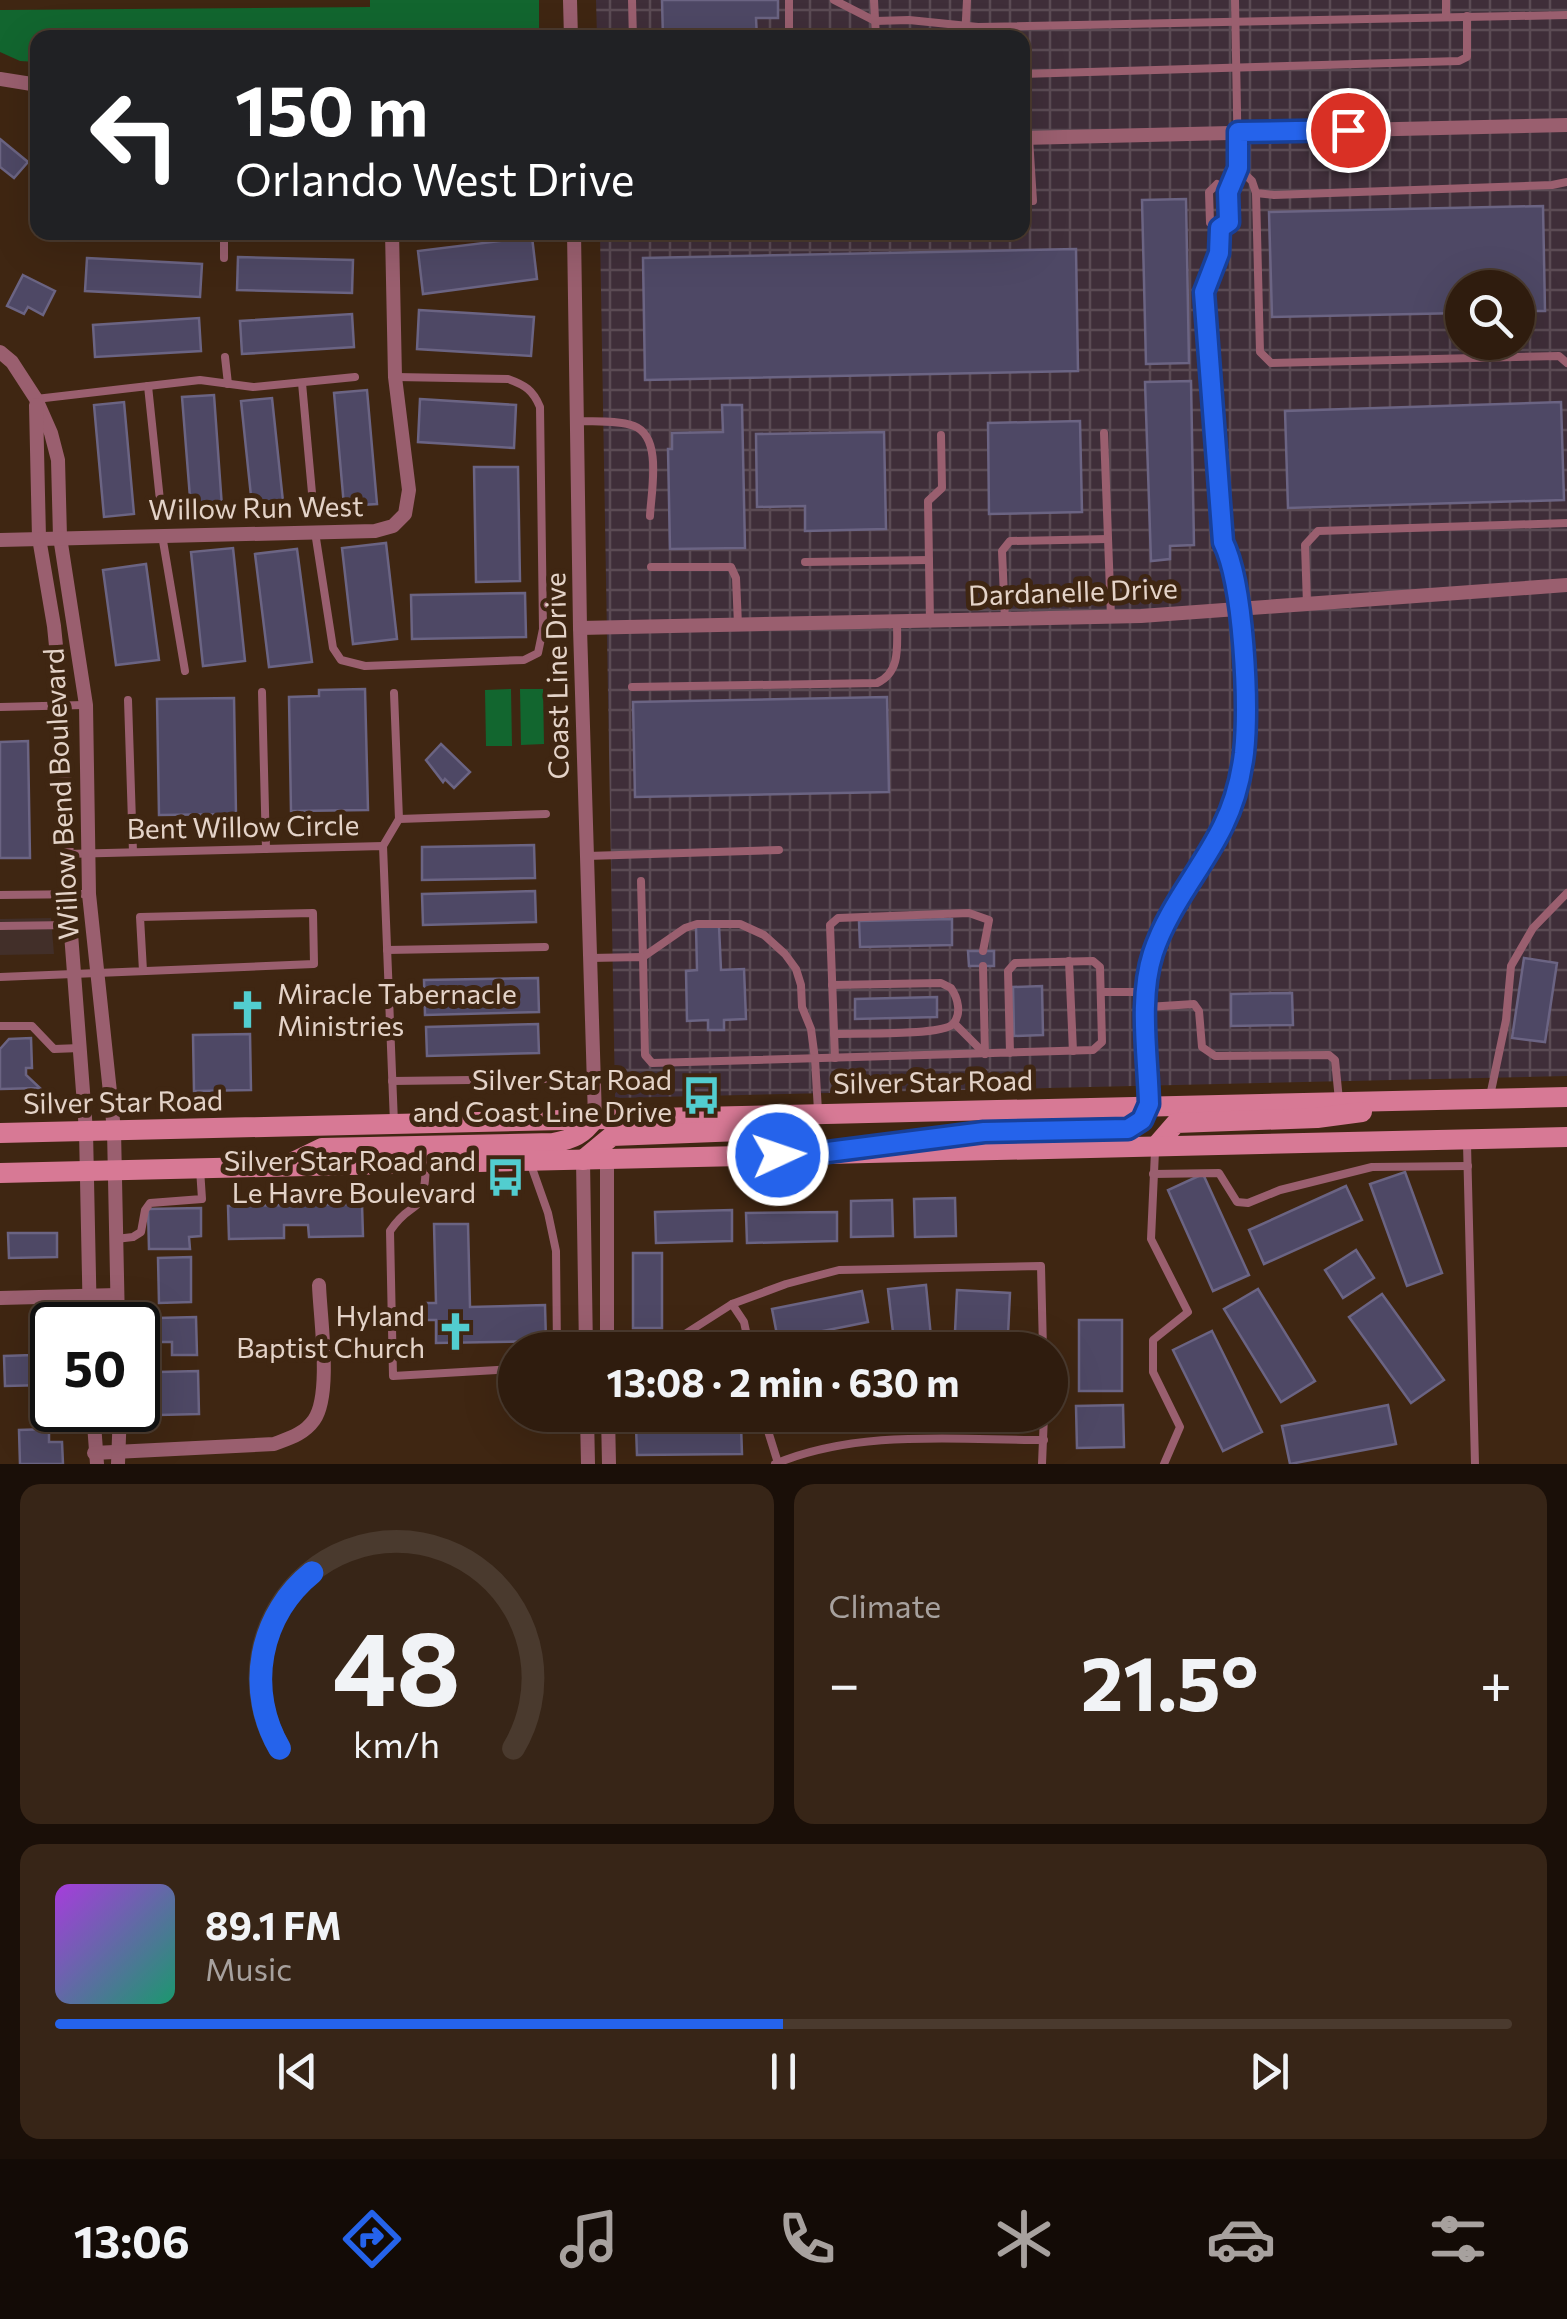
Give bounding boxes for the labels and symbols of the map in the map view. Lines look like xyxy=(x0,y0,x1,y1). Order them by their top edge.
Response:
pin xyxy=(1306,88,1391,173)
street label: Willow Run West xyxy=(148,488,364,526)
street label: Dardanelle Drive xyxy=(968,570,1178,612)
street label: Coast Line Drive xyxy=(537,572,575,780)
street label: Willow Bend Boulevard xyxy=(35,647,85,941)
street label: Bent Willow Circle xyxy=(126,807,360,845)
place label: Miracle Tabernacle Ministries xyxy=(277,976,517,1042)
church icon: Miracle Tabernacle Ministries xyxy=(226,989,268,1031)
place label: Silver Star Road and Coast Line Drive xyxy=(413,1062,672,1128)
street label: Silver Star Road xyxy=(833,1062,1033,1100)
bus stop icon: Silver Star Road and Coast Line Drive xyxy=(681,1075,723,1117)
street label: Silver Star Road xyxy=(23,1082,223,1120)
position arrow xyxy=(726,1103,830,1207)
place label: Silver Star Road and Le Havre Boulevard xyxy=(224,1143,476,1209)
bus stop icon: Silver Star Road and Le Havre Boulevard xyxy=(485,1156,527,1198)
place label: Hyland Baptist Church xyxy=(236,1298,425,1364)
speed limit sign: 50 xyxy=(30,1302,160,1432)
church icon: Hyland Baptist Church xyxy=(434,1311,476,1353)

